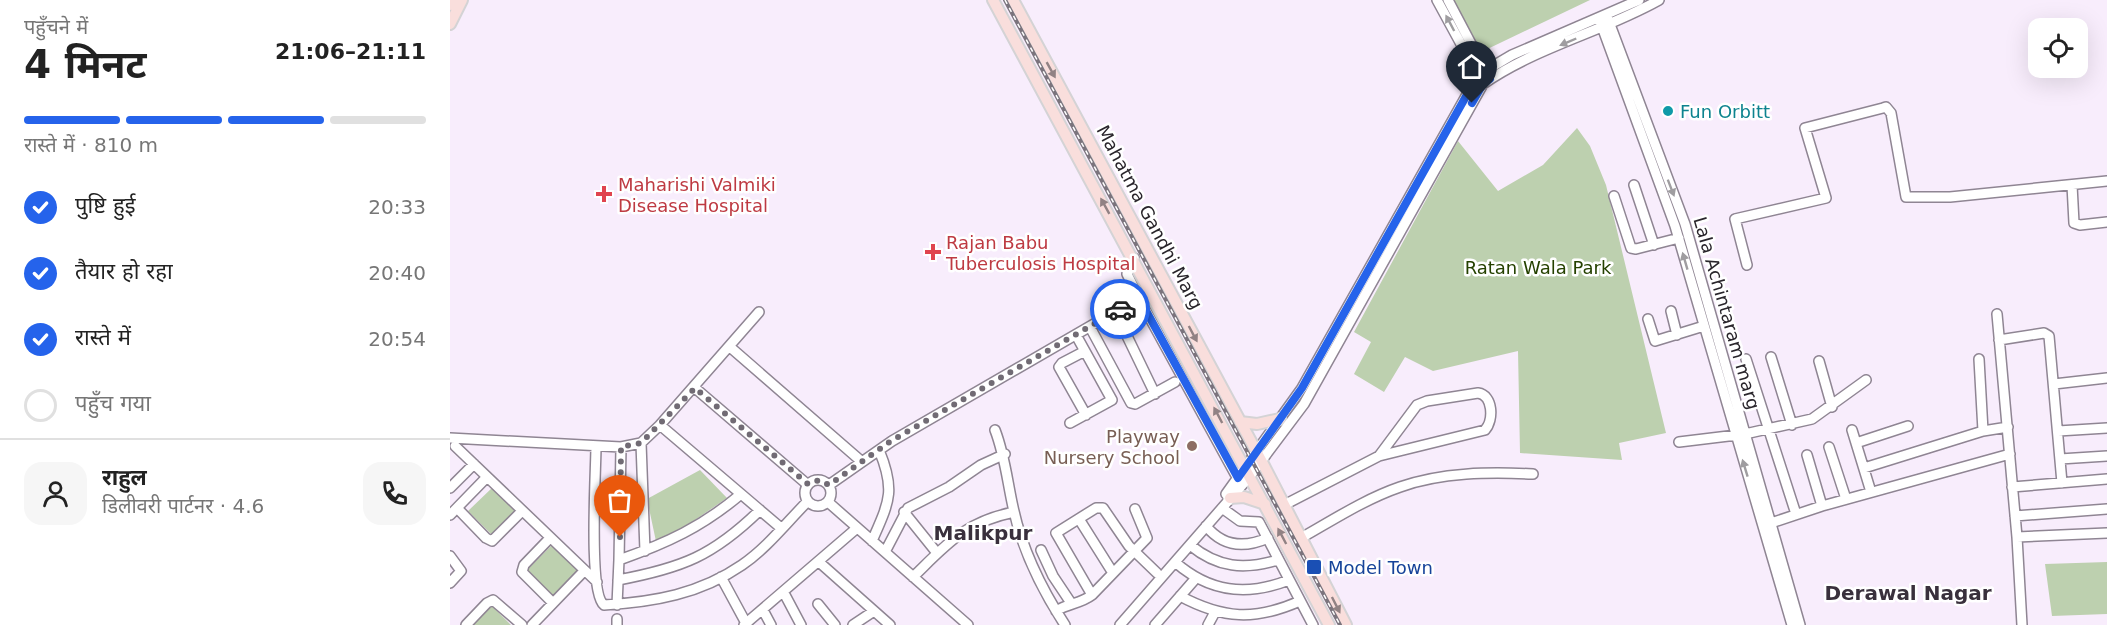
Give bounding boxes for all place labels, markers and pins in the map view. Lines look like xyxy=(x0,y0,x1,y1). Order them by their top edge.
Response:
pin xyxy=(1446,41,1497,103)
place label: Fun Orbitt xyxy=(1680,101,1770,122)
marker: Fun Orbitt xyxy=(1661,104,1675,118)
place label: Maharishi Valmiki Disease Hospital xyxy=(618,174,776,216)
marker: Maharishi Valmiki Disease Hospital xyxy=(595,185,613,203)
place label: Rajan Babu Tuberculosis Hospital xyxy=(945,232,1135,274)
marker: Rajan Babu Tuberculosis Hospital xyxy=(924,243,942,261)
place label: Playway Nursery School xyxy=(1044,426,1180,468)
marker: Playway Nursery School xyxy=(1185,439,1199,453)
pin xyxy=(594,475,645,537)
place label: Model Town xyxy=(1328,557,1433,578)
marker: Model Town xyxy=(1305,558,1323,576)

